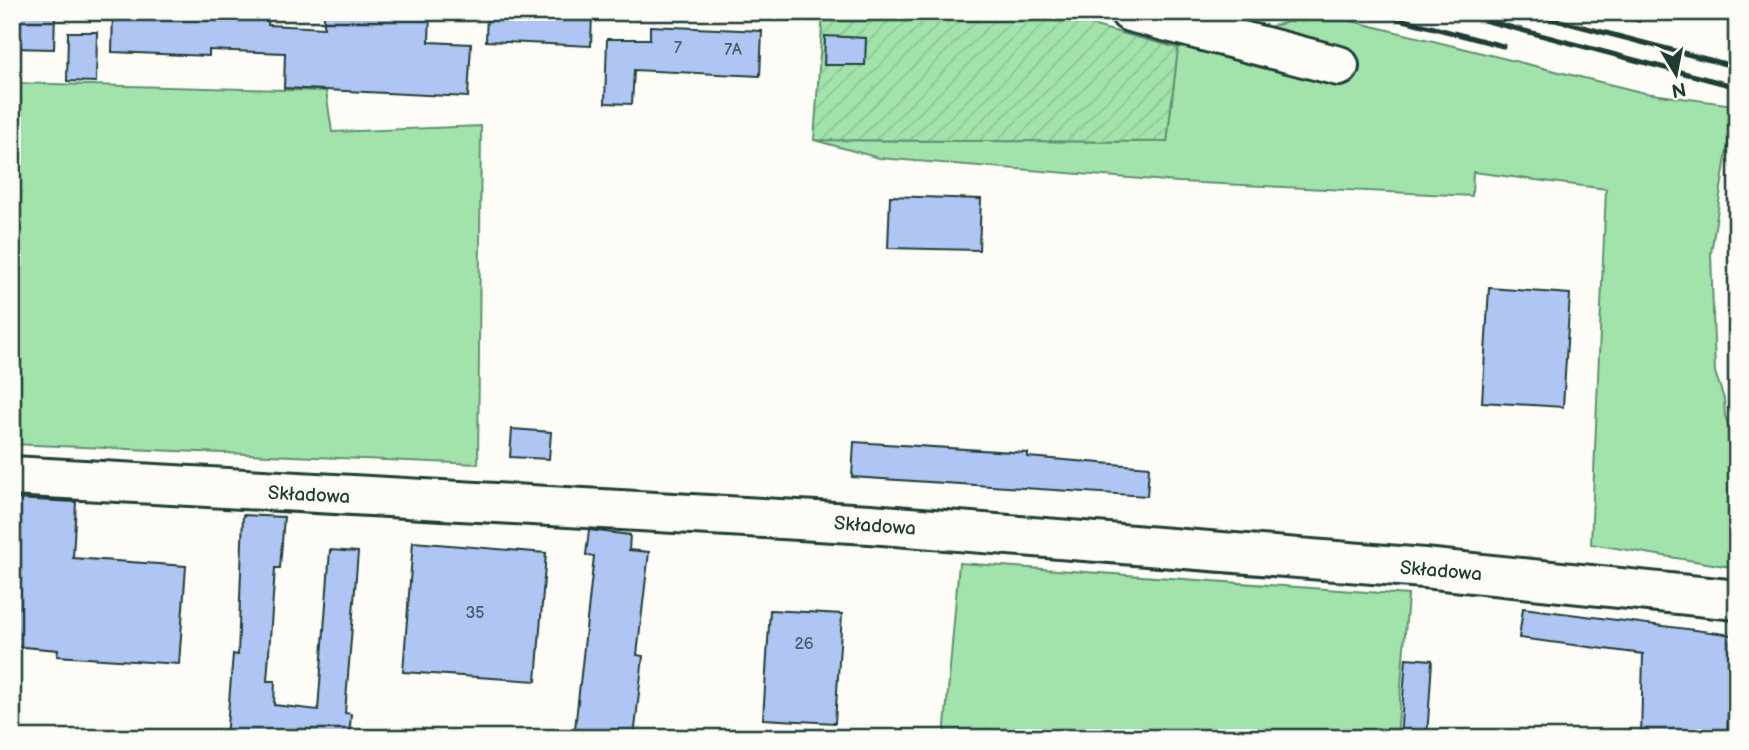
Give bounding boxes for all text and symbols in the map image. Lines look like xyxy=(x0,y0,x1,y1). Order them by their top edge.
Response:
north arrow xyxy=(1640,38,1710,108)
house number: 7 xyxy=(674,39,682,58)
house number: 7A xyxy=(724,41,742,60)
text: N xyxy=(1670,77,1688,102)
street label: Składowa xyxy=(267,482,351,509)
street label: Składowa xyxy=(833,512,917,541)
street label: Składowa xyxy=(1399,556,1483,587)
house number: 35 xyxy=(465,604,485,623)
house number: 26 xyxy=(794,635,814,654)

